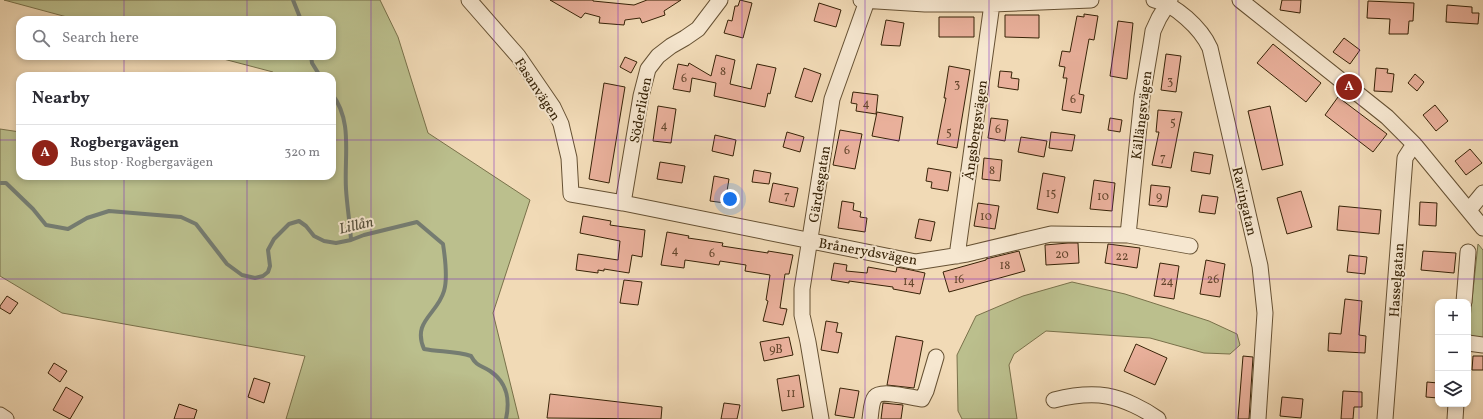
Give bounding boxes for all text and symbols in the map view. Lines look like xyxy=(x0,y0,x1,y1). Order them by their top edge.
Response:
search box xyxy=(16,16,336,60)
icon: search xyxy=(30,27,52,49)
text: Search here xyxy=(62,28,139,49)
street label: Fasanvägen xyxy=(509,55,564,125)
house number: 8 xyxy=(720,64,726,80)
street label: Källängsvägen xyxy=(1128,70,1157,161)
house number: 6 xyxy=(681,71,687,87)
pin: A xyxy=(1336,72,1362,102)
house number: 3 xyxy=(1167,74,1173,90)
street label: Söderliden xyxy=(626,76,657,145)
house number: 3 xyxy=(954,77,960,93)
street label: Ängsbergsvägen xyxy=(960,79,993,181)
text: Nearby xyxy=(32,87,90,110)
house number: 6 xyxy=(1070,92,1076,108)
house number: 4 xyxy=(862,96,870,112)
house number: 5 xyxy=(1170,115,1176,131)
house number: 4 xyxy=(660,118,668,134)
house number: 6 xyxy=(995,122,1001,138)
house number: 5 xyxy=(946,125,952,141)
text: Rogbergavägen xyxy=(70,133,179,154)
house number: 6 xyxy=(844,143,850,159)
text: A xyxy=(40,144,50,162)
text: 320 m xyxy=(285,144,320,162)
street label: Gärdesgatan xyxy=(805,144,836,224)
house number: 7 xyxy=(1160,150,1166,166)
text: Bus stop · Rogbergavägen xyxy=(70,154,213,172)
house number: 8 xyxy=(989,163,995,179)
street label: Ravingatan xyxy=(1226,165,1261,238)
house number: 15 xyxy=(1046,186,1056,202)
house number: 7 xyxy=(784,188,790,204)
your location xyxy=(720,189,740,209)
house number: 10 xyxy=(1097,189,1109,205)
house number: 9 xyxy=(1156,189,1162,205)
house number: 10 xyxy=(980,209,992,225)
water label: Lillån xyxy=(337,212,376,241)
street label: Brånerydsvägen xyxy=(817,234,919,271)
street label: Hasselgatan xyxy=(1385,242,1410,318)
house number: 4 xyxy=(671,243,679,259)
house number: 6 xyxy=(709,246,715,262)
house number: 20 xyxy=(1055,247,1069,263)
house number: 22 xyxy=(1116,249,1128,265)
house number: 18 xyxy=(1000,258,1010,274)
house number: 16 xyxy=(954,272,964,288)
house number: 26 xyxy=(1207,272,1219,288)
house number: 14 xyxy=(903,274,915,290)
house number: 24 xyxy=(1160,274,1174,290)
map controls xyxy=(1435,299,1471,407)
button: + xyxy=(1435,299,1471,335)
button: − xyxy=(1435,335,1471,371)
house number: 9B xyxy=(769,342,783,358)
button: layers xyxy=(1435,371,1471,407)
house number: 11 xyxy=(786,386,796,402)

